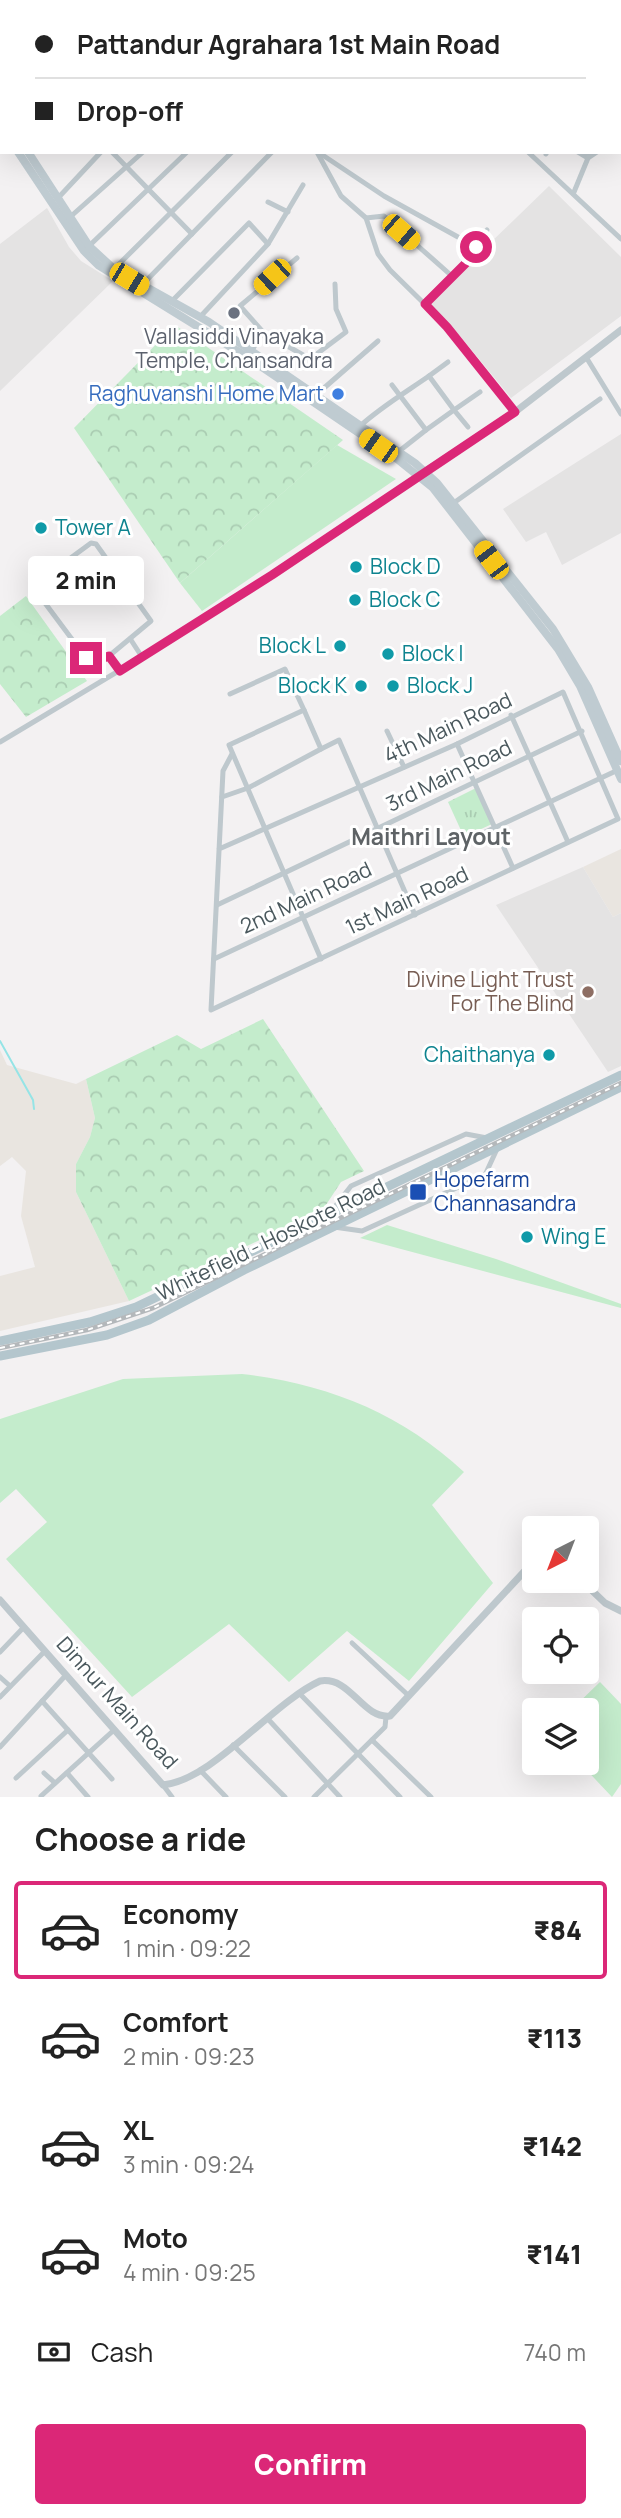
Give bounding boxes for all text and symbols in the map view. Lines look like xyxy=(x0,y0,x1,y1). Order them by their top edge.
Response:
text: Pattandur Agrahara 1st Main Road xyxy=(77,26,500,62)
text: Drop-off xyxy=(77,93,183,129)
car xyxy=(379,210,424,254)
route start xyxy=(460,231,492,263)
car xyxy=(250,255,295,299)
car xyxy=(106,259,153,299)
marker: Vallasiddi Vinayaka Temple, Chansandra xyxy=(226,305,242,321)
place label: Vallasiddi Vinayaka Temple, Chansandra xyxy=(135,322,333,374)
place label: Raghuvanshi Home Mart xyxy=(89,379,324,407)
marker: Raghuvanshi Home Mart xyxy=(330,386,346,402)
car xyxy=(355,425,402,467)
place label: Tower A xyxy=(55,513,131,541)
marker: Tower A xyxy=(33,520,49,536)
car xyxy=(470,537,513,583)
place label: Block D xyxy=(370,552,441,580)
callout: 2 min xyxy=(28,556,144,606)
marker: Block D xyxy=(348,559,364,575)
text: 2 min xyxy=(56,564,117,596)
place label: Block C xyxy=(369,585,440,613)
marker: Block C xyxy=(347,592,363,608)
place label: Block L xyxy=(259,631,326,659)
marker: Block L xyxy=(332,638,348,654)
place label: Block I xyxy=(402,639,463,667)
route end xyxy=(70,642,102,674)
marker: Block I xyxy=(380,646,396,662)
place label: Block K xyxy=(278,671,348,699)
place label: Block J xyxy=(407,671,473,699)
marker: Block K xyxy=(353,678,369,694)
marker: Block J xyxy=(385,678,401,694)
street label: 4th Main Road xyxy=(379,685,516,769)
street label: 3rd Main Road xyxy=(381,733,516,818)
district label: Maithri Layout xyxy=(351,820,511,852)
street label: 2nd Main Road xyxy=(235,854,376,940)
street label: 1st Main Road xyxy=(341,859,473,941)
place label: Divine Light Trust For The Blind xyxy=(406,965,574,1017)
marker: Divine Light Trust For The Blind xyxy=(580,984,596,1000)
place label: Chaithanya xyxy=(424,1040,535,1068)
marker: Chaithanya xyxy=(541,1047,557,1063)
place label: Hopefarm Channasandra xyxy=(434,1165,576,1217)
street label: Whitefield - Hoskote Road xyxy=(151,1171,390,1307)
marker: Hopefarm Channasandra xyxy=(408,1182,428,1202)
place label: Wing E xyxy=(541,1222,606,1250)
marker: Wing E xyxy=(519,1229,535,1245)
north arrow xyxy=(522,1516,598,1592)
map controls xyxy=(522,1516,599,1775)
button: locate xyxy=(522,1607,599,1684)
street label: Dinnur Main Road xyxy=(51,1630,185,1774)
button: layers xyxy=(522,1698,599,1775)
text: Choose a ride xyxy=(35,1817,246,1861)
text: Economy xyxy=(123,1896,238,1932)
icon: car xyxy=(39,1899,102,1962)
text: ₹84 xyxy=(534,1912,582,1948)
text: 1 min · 09:22 xyxy=(123,1932,251,1964)
text: Comfort xyxy=(123,2004,229,2040)
icon: car xyxy=(39,2007,102,2070)
text: ₹113 xyxy=(527,2020,582,2056)
text: 2 min · 09:23 xyxy=(123,2040,255,2072)
text: XL xyxy=(123,2112,154,2148)
icon: car xyxy=(39,2115,102,2178)
text: ₹142 xyxy=(522,2128,582,2164)
text: 3 min · 09:24 xyxy=(123,2148,255,2180)
text: Moto xyxy=(123,2220,188,2256)
icon: car xyxy=(39,2223,102,2286)
text: ₹141 xyxy=(526,2236,582,2272)
text: 4 min · 09:25 xyxy=(123,2256,256,2288)
icon: cash xyxy=(35,2333,73,2371)
text: Cash xyxy=(91,2334,153,2370)
text: 740 m xyxy=(524,2336,586,2368)
button: Confirm xyxy=(35,2424,586,2504)

